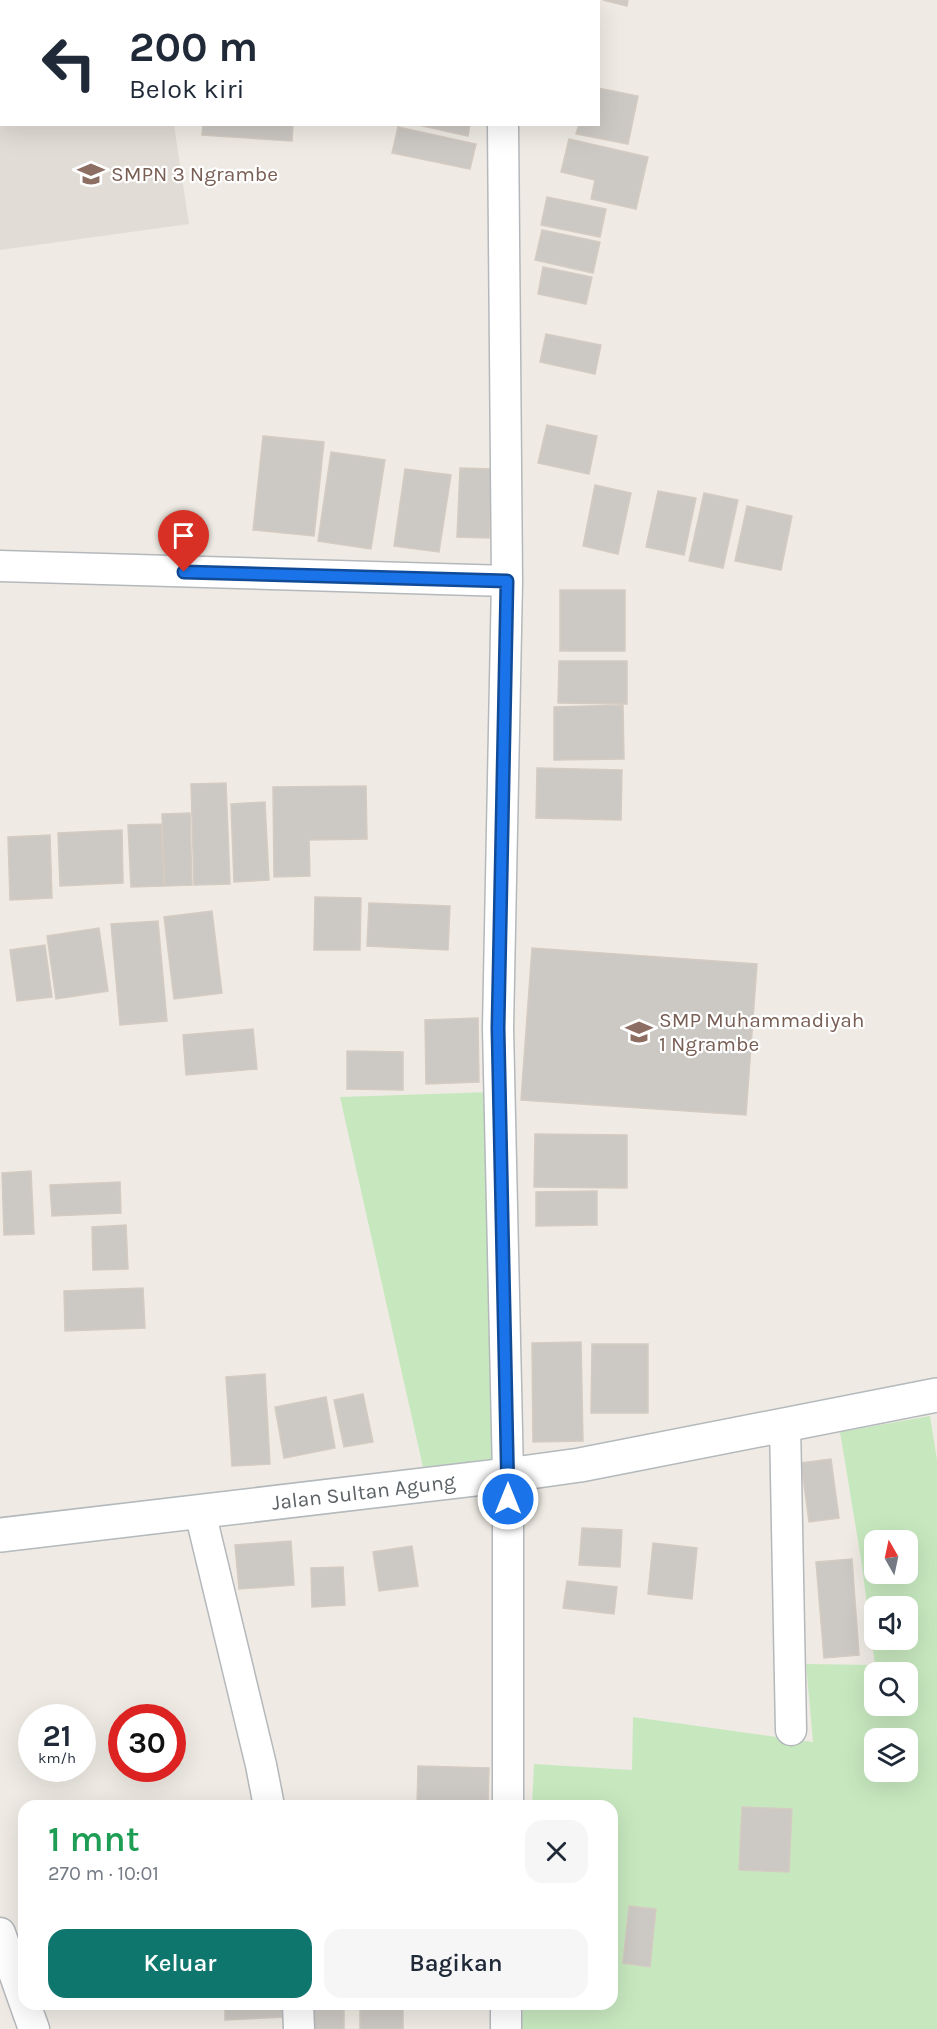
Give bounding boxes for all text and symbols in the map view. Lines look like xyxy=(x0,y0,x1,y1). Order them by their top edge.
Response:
text: 200 m xyxy=(129,22,258,72)
icon: left xyxy=(30,24,108,102)
text: Belok kiri xyxy=(129,73,245,105)
school or university icon: SMPN 3 Ngrambe xyxy=(76,159,106,189)
place label: SMPN 3 Ngrambe xyxy=(111,162,278,186)
pin xyxy=(158,510,209,572)
icon: arrive xyxy=(167,519,200,552)
place label: SMP Muhammadiyah 1 Ngrambe xyxy=(659,1008,864,1056)
school or university icon: SMP Muhammadiyah 1 Ngrambe xyxy=(624,1017,654,1047)
position arrow xyxy=(476,1467,540,1531)
street label: Jalan Sultan Agung xyxy=(270,1469,457,1515)
north arrow xyxy=(864,1530,918,1584)
map controls xyxy=(864,1530,918,1782)
button: sound xyxy=(864,1596,918,1650)
button: search xyxy=(864,1662,918,1716)
speed limit sign: 30 xyxy=(108,1704,186,1782)
text: 21 xyxy=(43,1718,71,1754)
button: layers xyxy=(864,1728,918,1782)
text: km/h xyxy=(38,1749,76,1767)
text: 1 mnt xyxy=(48,1818,140,1860)
button: close xyxy=(525,1820,588,1883)
text: 270 m · 10:01 xyxy=(48,1862,159,1885)
button: Keluar xyxy=(48,1929,312,1998)
button: Bagikan xyxy=(324,1929,588,1998)

